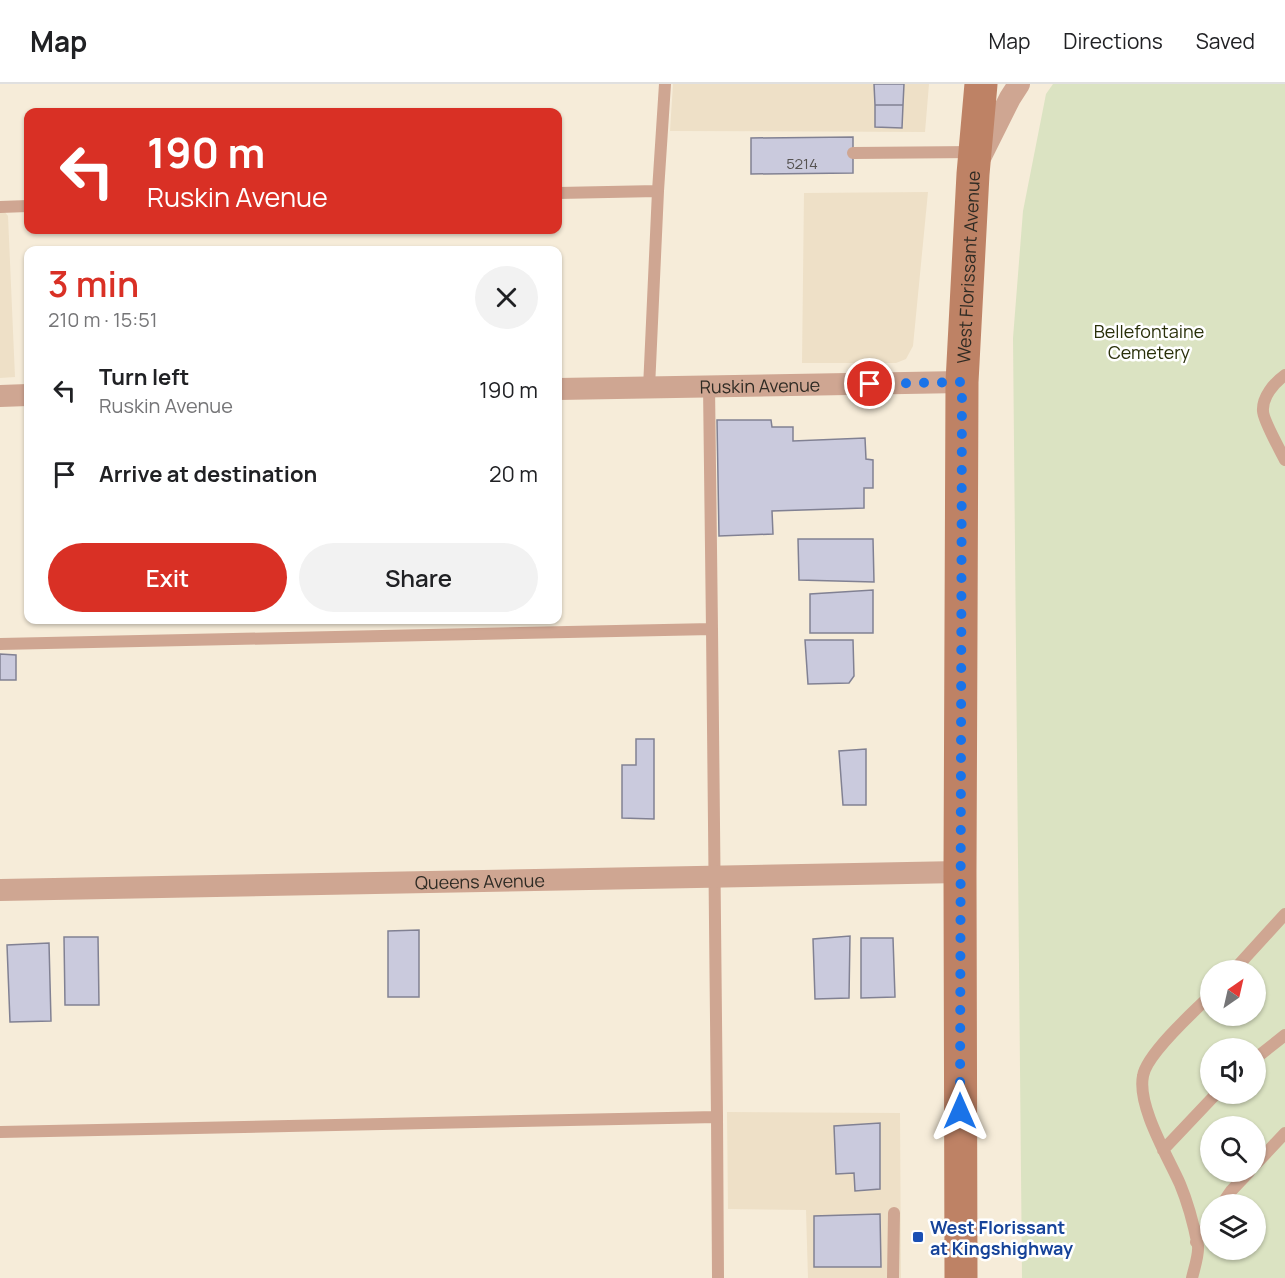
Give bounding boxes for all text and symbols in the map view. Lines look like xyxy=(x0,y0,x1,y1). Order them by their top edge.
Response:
text: Map xyxy=(30,22,87,60)
text: Map xyxy=(989,27,1030,55)
text: Directions xyxy=(1063,27,1163,55)
text: Saved xyxy=(1196,27,1255,55)
text: 190 m xyxy=(147,123,265,181)
icon: left xyxy=(48,132,126,210)
house number: 5214 xyxy=(786,153,818,174)
street label: West Florissant Avenue xyxy=(951,170,985,364)
text: Ruskin Avenue xyxy=(147,178,328,215)
text: 3 min xyxy=(48,259,139,308)
button: close xyxy=(475,266,538,329)
text: 210 m · 15:51 xyxy=(48,306,158,333)
park label: Bellefontaine Cemetery xyxy=(1094,319,1204,364)
pin xyxy=(844,358,895,409)
text: Turn left xyxy=(99,362,189,392)
icon: arrive xyxy=(853,367,886,400)
street label: Ruskin Avenue xyxy=(699,372,820,399)
icon: left xyxy=(48,374,81,407)
text: 190 m xyxy=(479,375,538,405)
text: Ruskin Avenue xyxy=(99,392,233,419)
icon: arrive xyxy=(48,458,81,491)
text: Arrive at destination xyxy=(99,459,317,489)
text: 20 m xyxy=(489,459,538,489)
button: Exit xyxy=(48,543,287,612)
button: Share xyxy=(299,543,538,612)
street label: Queens Avenue xyxy=(415,868,545,894)
north arrow xyxy=(1200,960,1266,1026)
map controls xyxy=(1200,960,1266,1260)
button: sound xyxy=(1200,1038,1266,1104)
position arrow xyxy=(928,1079,992,1143)
button: search xyxy=(1200,1116,1266,1182)
button: layers xyxy=(1200,1194,1266,1260)
place label: West Florissant at Kingshighway xyxy=(930,1215,1073,1260)
marker: West Florissant at Kingshighway xyxy=(911,1230,925,1244)

